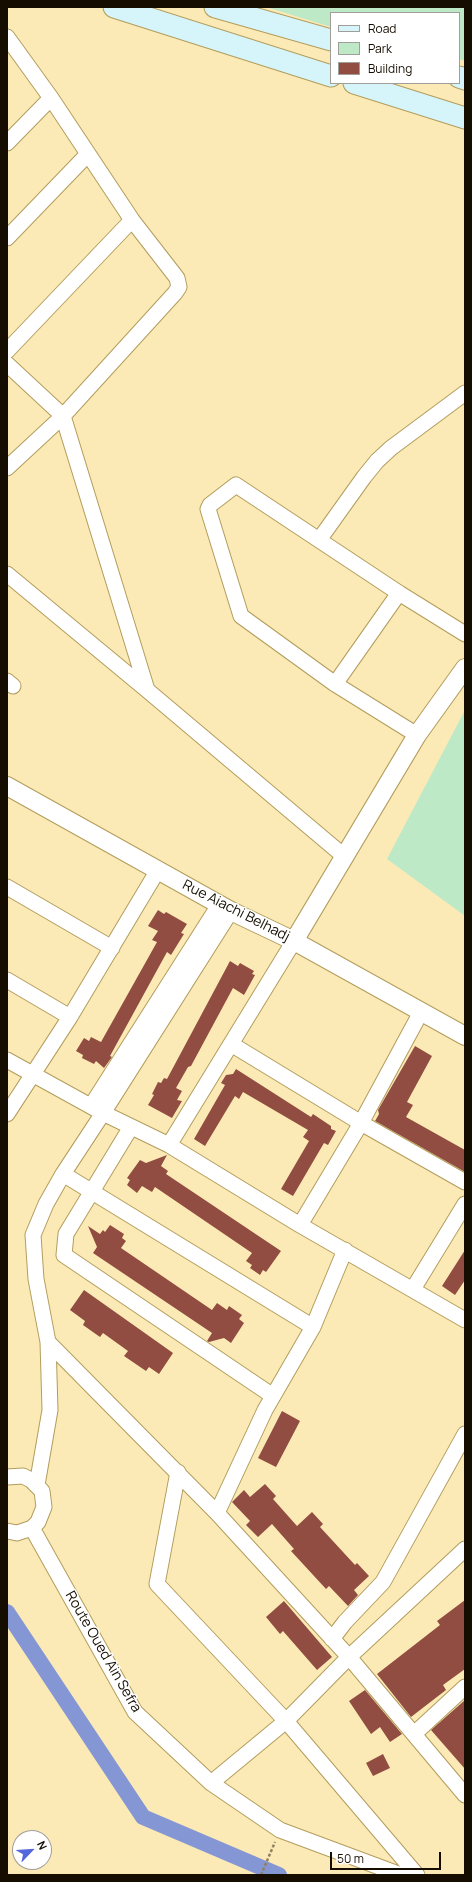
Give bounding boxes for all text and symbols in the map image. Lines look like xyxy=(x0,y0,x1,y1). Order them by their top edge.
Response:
legend xyxy=(330,12,460,84)
text: Road xyxy=(368,20,396,37)
text: Park xyxy=(368,40,392,57)
text: Building xyxy=(368,60,412,77)
street label: Rue Aiachi Belhadj xyxy=(180,877,292,945)
street label: Route Oued Ain Sefra xyxy=(61,1588,145,1716)
north arrow xyxy=(12,1830,52,1870)
text: N xyxy=(34,1838,51,1852)
scale bar xyxy=(332,1844,443,1870)
text: 50 m xyxy=(337,1850,364,1867)

